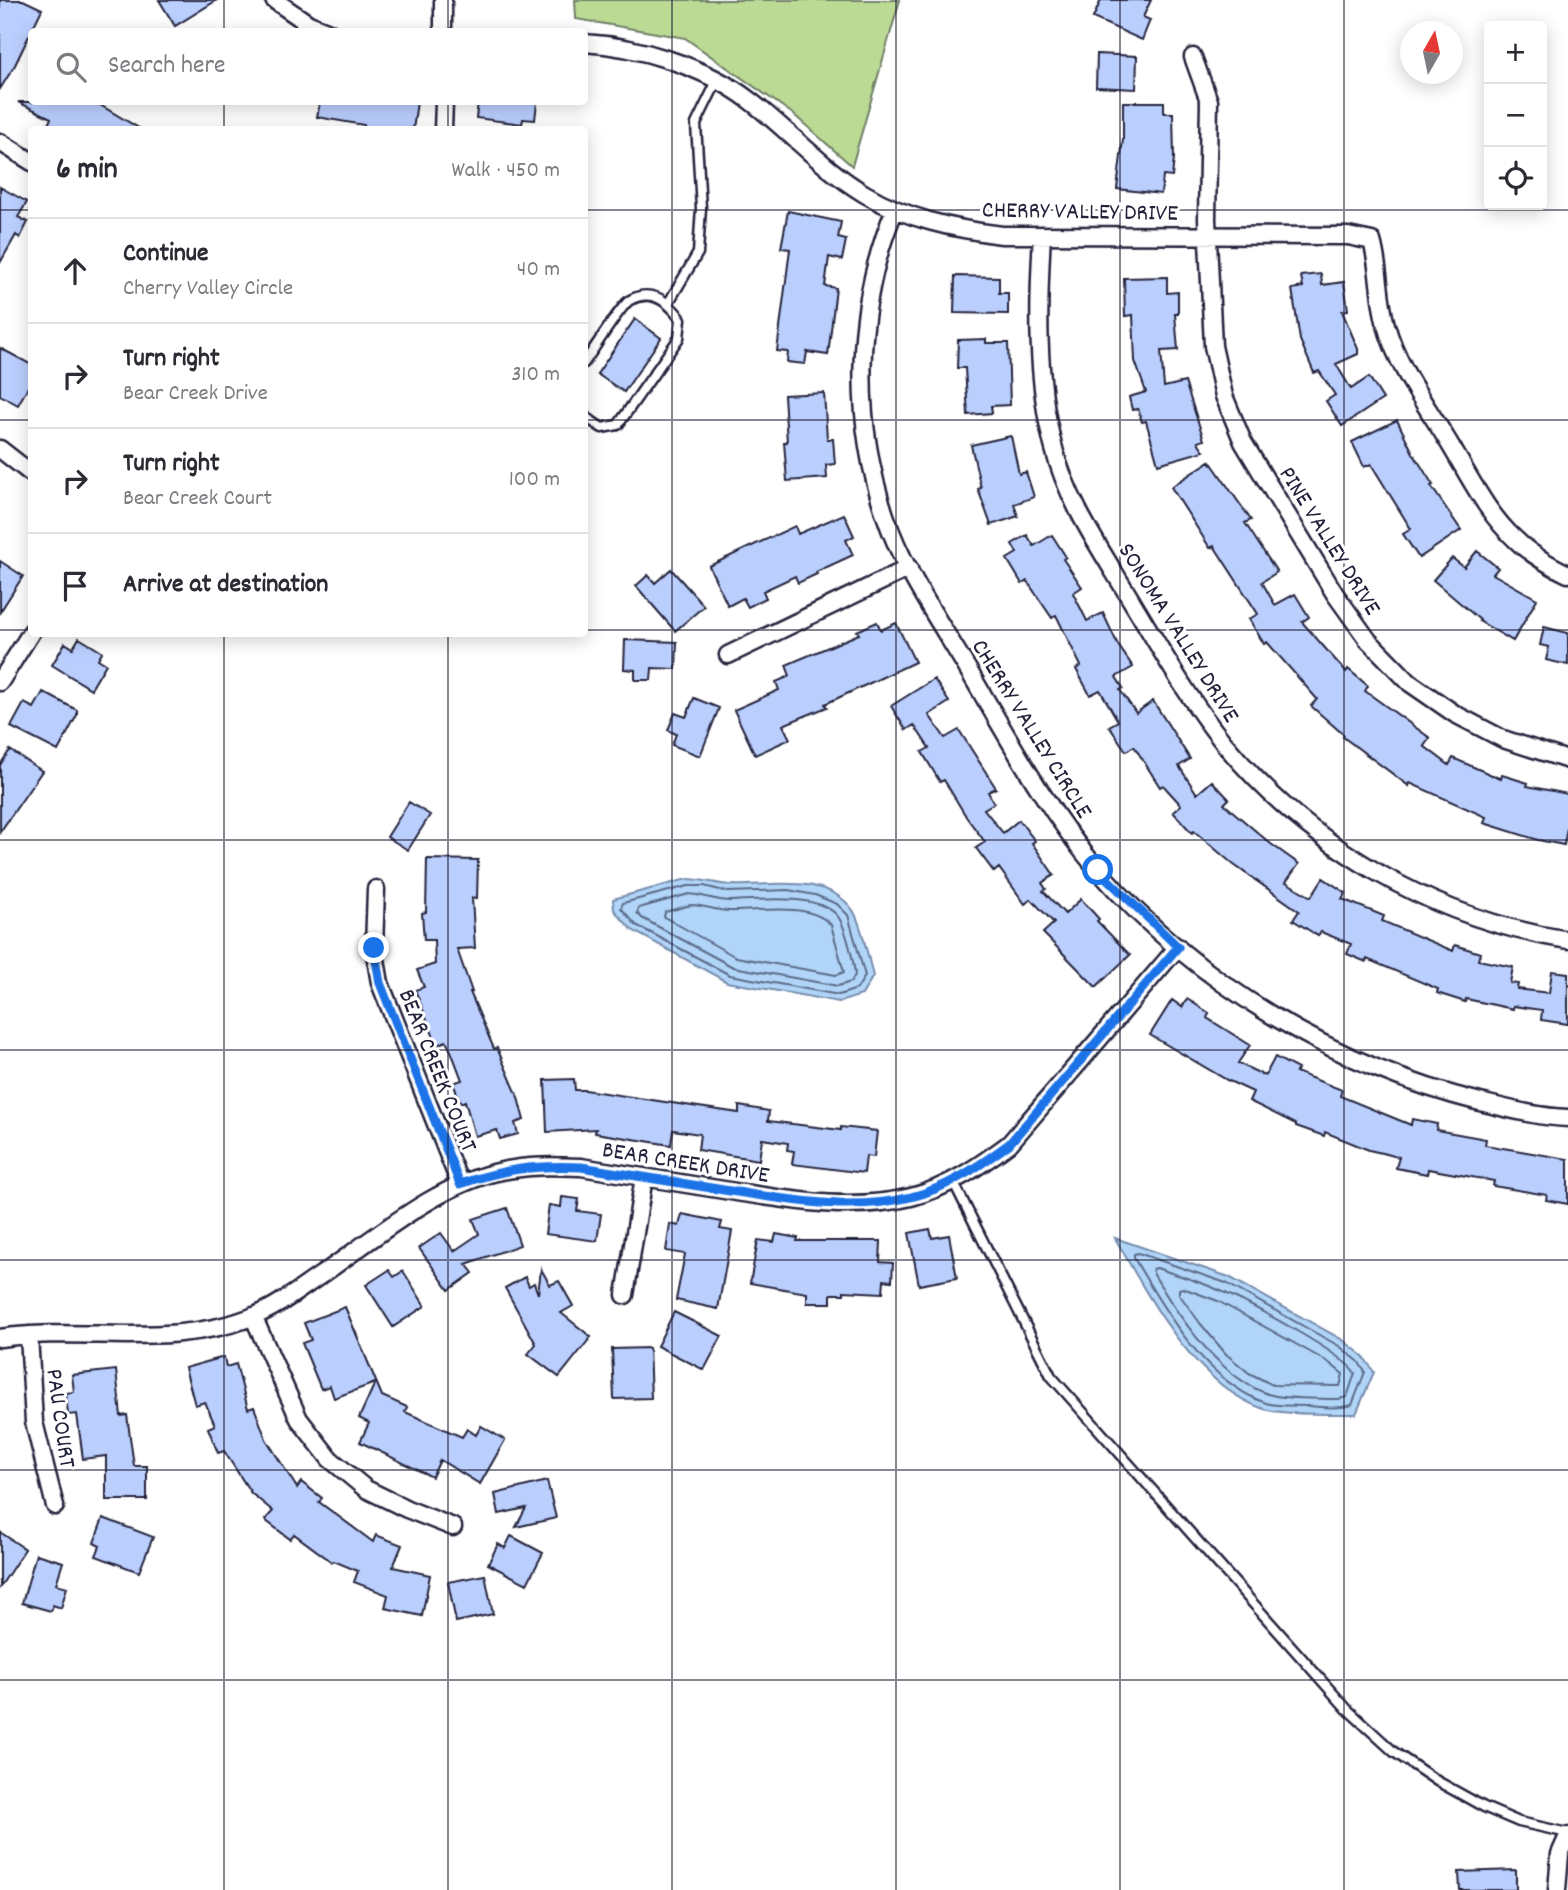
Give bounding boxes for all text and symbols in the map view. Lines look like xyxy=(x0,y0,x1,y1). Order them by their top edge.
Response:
north arrow xyxy=(1400,21,1463,84)
map controls xyxy=(1484,21,1547,210)
button: + xyxy=(1484,21,1547,84)
search box xyxy=(28,28,588,105)
icon: search xyxy=(52,48,90,86)
text: Search here xyxy=(108,48,226,85)
button: − xyxy=(1484,84,1547,147)
button: locate xyxy=(1484,147,1547,210)
text: 6 min xyxy=(56,150,118,193)
text: Walk · 450 m xyxy=(452,155,560,188)
street label: CHERRY VALLEY DRIVE xyxy=(982,194,1178,232)
text: Continue xyxy=(123,236,208,273)
icon: ahead xyxy=(56,252,94,290)
text: 40 m xyxy=(517,254,560,287)
text: Cherry Valley Circle xyxy=(123,273,293,306)
text: Turn right xyxy=(123,341,220,378)
icon: right xyxy=(56,357,94,395)
text: 310 m xyxy=(511,359,560,392)
text: Bear Creek Drive xyxy=(123,378,268,411)
text: Turn right xyxy=(123,446,220,483)
street label: PINE VALLEY DRIVE xyxy=(1269,460,1388,623)
icon: right xyxy=(56,462,94,500)
text: 100 m xyxy=(509,464,560,497)
text: Bear Creek Court xyxy=(123,483,272,516)
street label: SONOMA VALLEY DRIVE xyxy=(1108,537,1247,730)
icon: arrive xyxy=(56,567,94,605)
text: Arrive at destination xyxy=(123,567,328,604)
street label: CHERRY VALLEY CIRCLE xyxy=(962,633,1099,826)
route start xyxy=(1082,854,1113,885)
route end xyxy=(358,932,389,963)
street label: BEAR CREEK COURT xyxy=(388,985,485,1158)
street label: BEAR CREEK DRIVE xyxy=(600,1134,771,1194)
street label: PAU COURT xyxy=(35,1367,83,1470)

